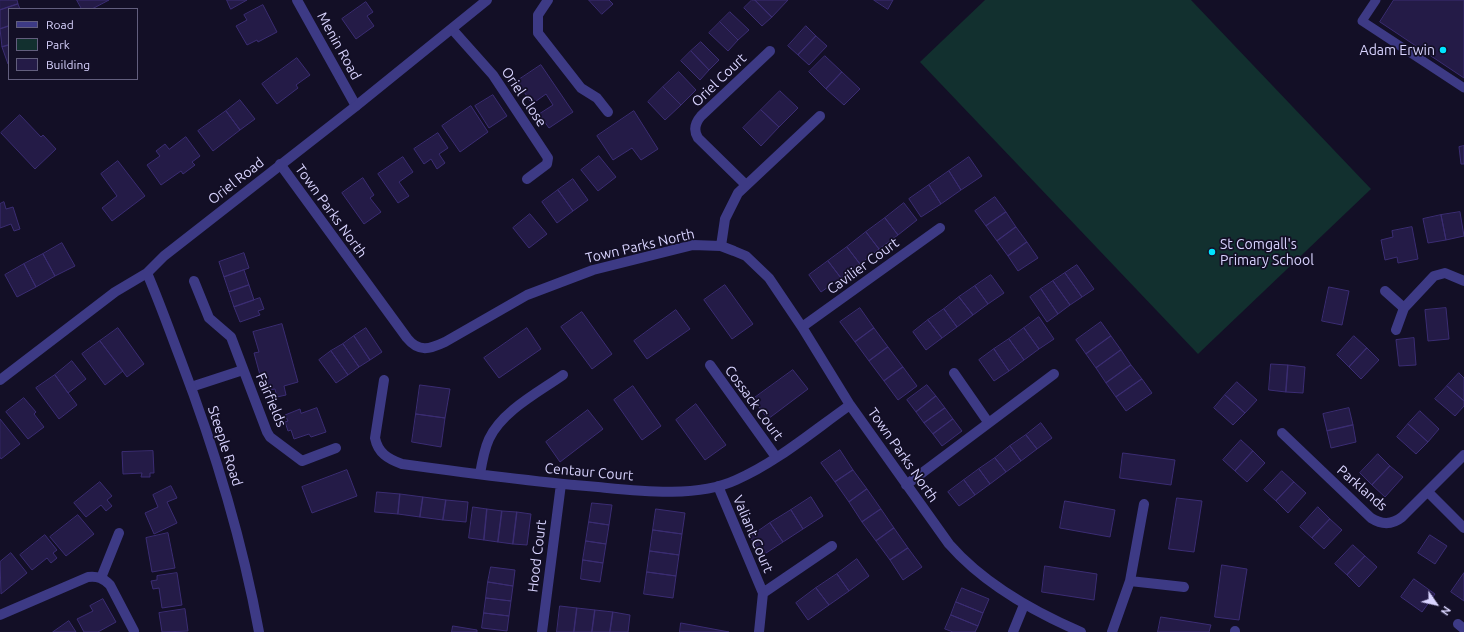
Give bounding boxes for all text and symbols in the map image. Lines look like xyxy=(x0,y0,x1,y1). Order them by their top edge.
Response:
legend xyxy=(8,8,138,80)
street label: Menin Road xyxy=(314,9,364,83)
text: Road xyxy=(46,18,74,31)
text: Park xyxy=(46,38,70,51)
place label: Adam Erwin xyxy=(1360,42,1435,58)
marker: Adam Erwin xyxy=(1438,45,1448,55)
street label: Oriel Court xyxy=(688,50,750,110)
text: Building xyxy=(46,58,90,71)
street label: Oriel Close xyxy=(498,64,550,130)
street label: Oriel Road xyxy=(205,154,267,208)
street label: Town Parks North xyxy=(291,161,371,261)
street label: Town Parks North xyxy=(584,225,696,267)
street label: Cavilier Court xyxy=(824,234,902,298)
place label: St Comgall's Primary School xyxy=(1220,236,1314,268)
marker: St Comgall's Primary School xyxy=(1207,247,1217,257)
street label: Cossack Court xyxy=(721,362,787,444)
street label: Fairfields xyxy=(252,370,290,430)
street label: Steeple Road xyxy=(204,404,246,488)
street label: Town Parks North xyxy=(864,405,942,505)
street label: Centaur Court xyxy=(544,460,634,484)
street label: Parklands xyxy=(1333,462,1391,514)
street label: Valiant Court xyxy=(729,493,777,575)
street label: Hood Court xyxy=(524,519,550,593)
north arrow xyxy=(1416,584,1456,624)
text: N xyxy=(1439,604,1453,617)

